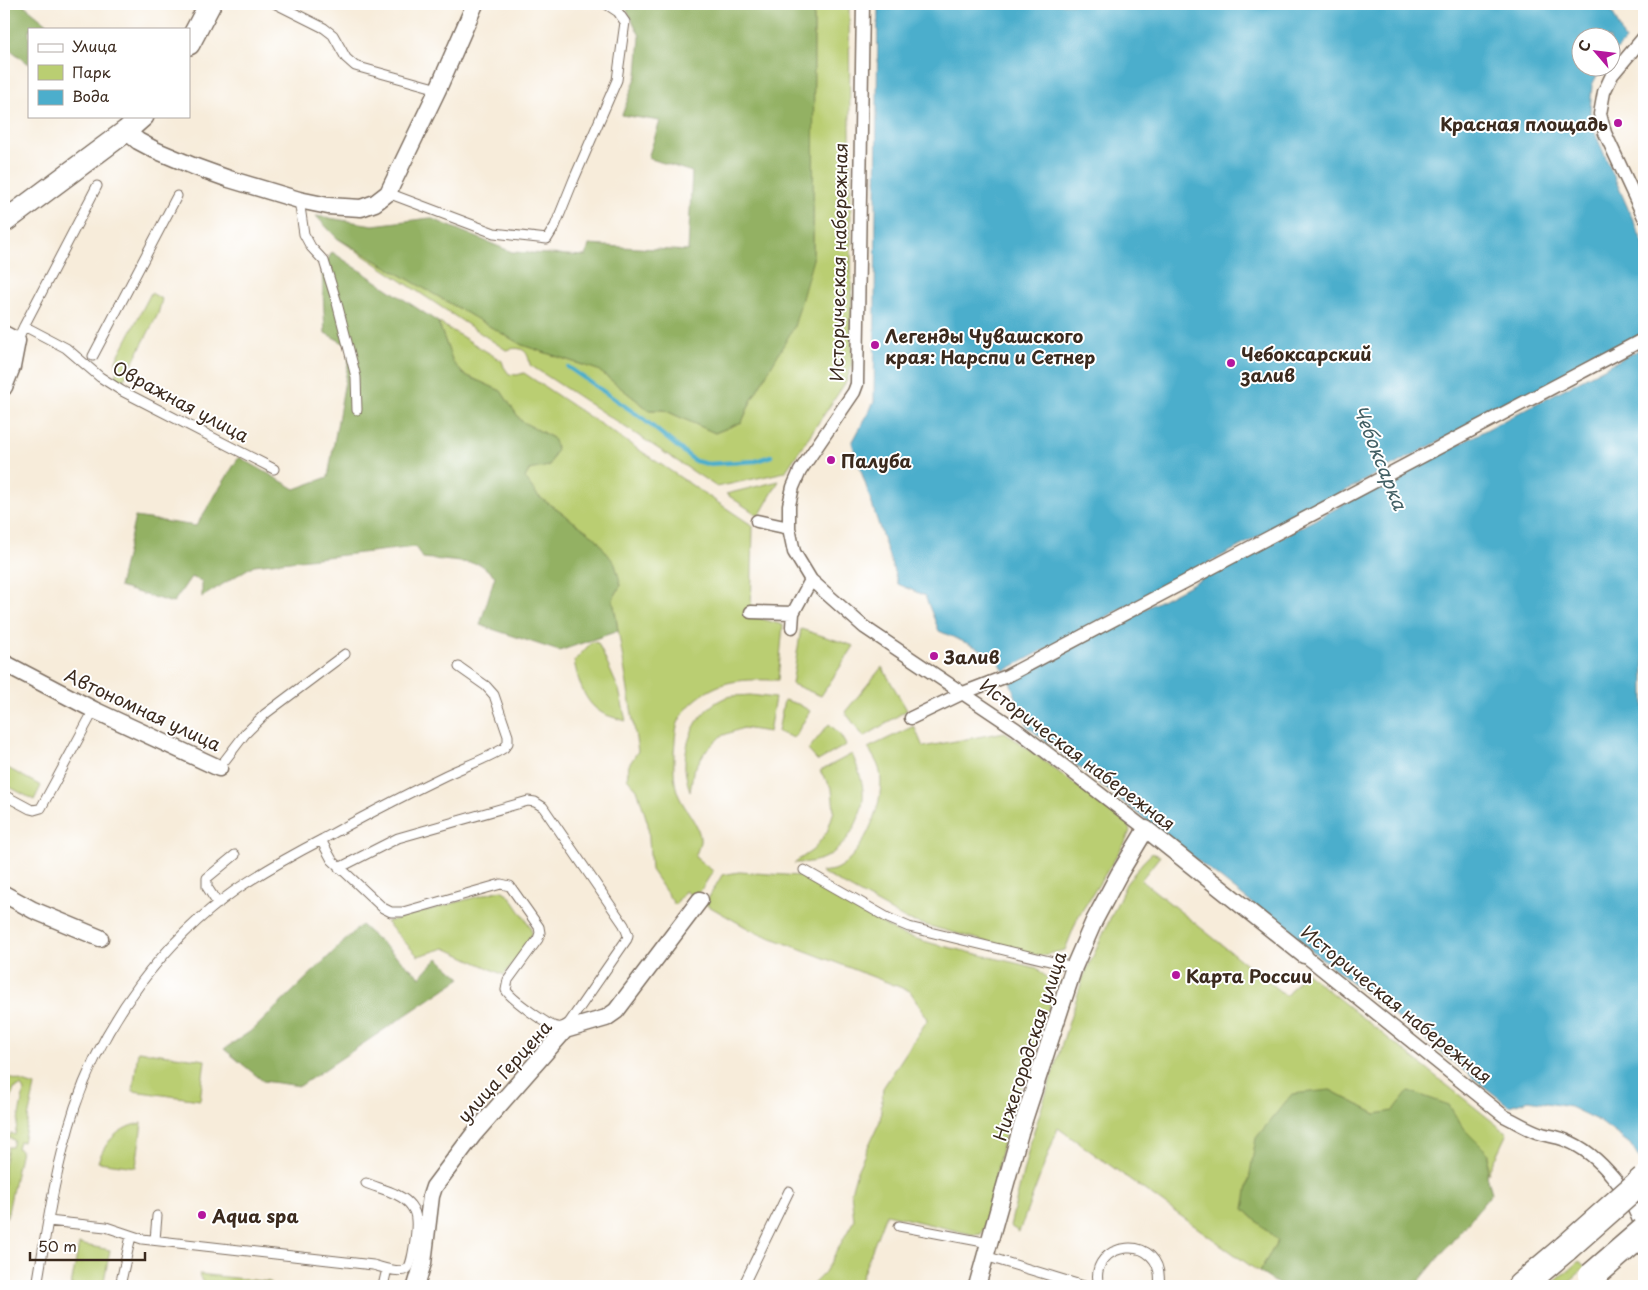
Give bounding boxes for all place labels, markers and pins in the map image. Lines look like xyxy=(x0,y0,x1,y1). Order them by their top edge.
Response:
place label: Красная площадь xyxy=(1440,110,1608,137)
marker: Красная площадь xyxy=(1612,117,1624,129)
place label: Легенды Чувашского края: Нарспи и Сетнер xyxy=(885,322,1095,370)
marker: Легенды Чувашского края: Нарспи и Сетнер xyxy=(869,339,881,351)
place label: Чебоксарский залив xyxy=(1240,340,1372,388)
marker: Чебоксарский залив xyxy=(1225,357,1237,369)
place label: Палуба xyxy=(841,447,912,474)
marker: Палуба xyxy=(825,454,837,466)
place label: Залив xyxy=(943,643,1000,670)
marker: Залив xyxy=(928,650,940,662)
place label: Карта России xyxy=(1186,962,1312,989)
marker: Карта России xyxy=(1170,969,1182,981)
place label: Aqua spa xyxy=(211,1202,300,1229)
marker: Aqua spa xyxy=(196,1209,208,1221)

